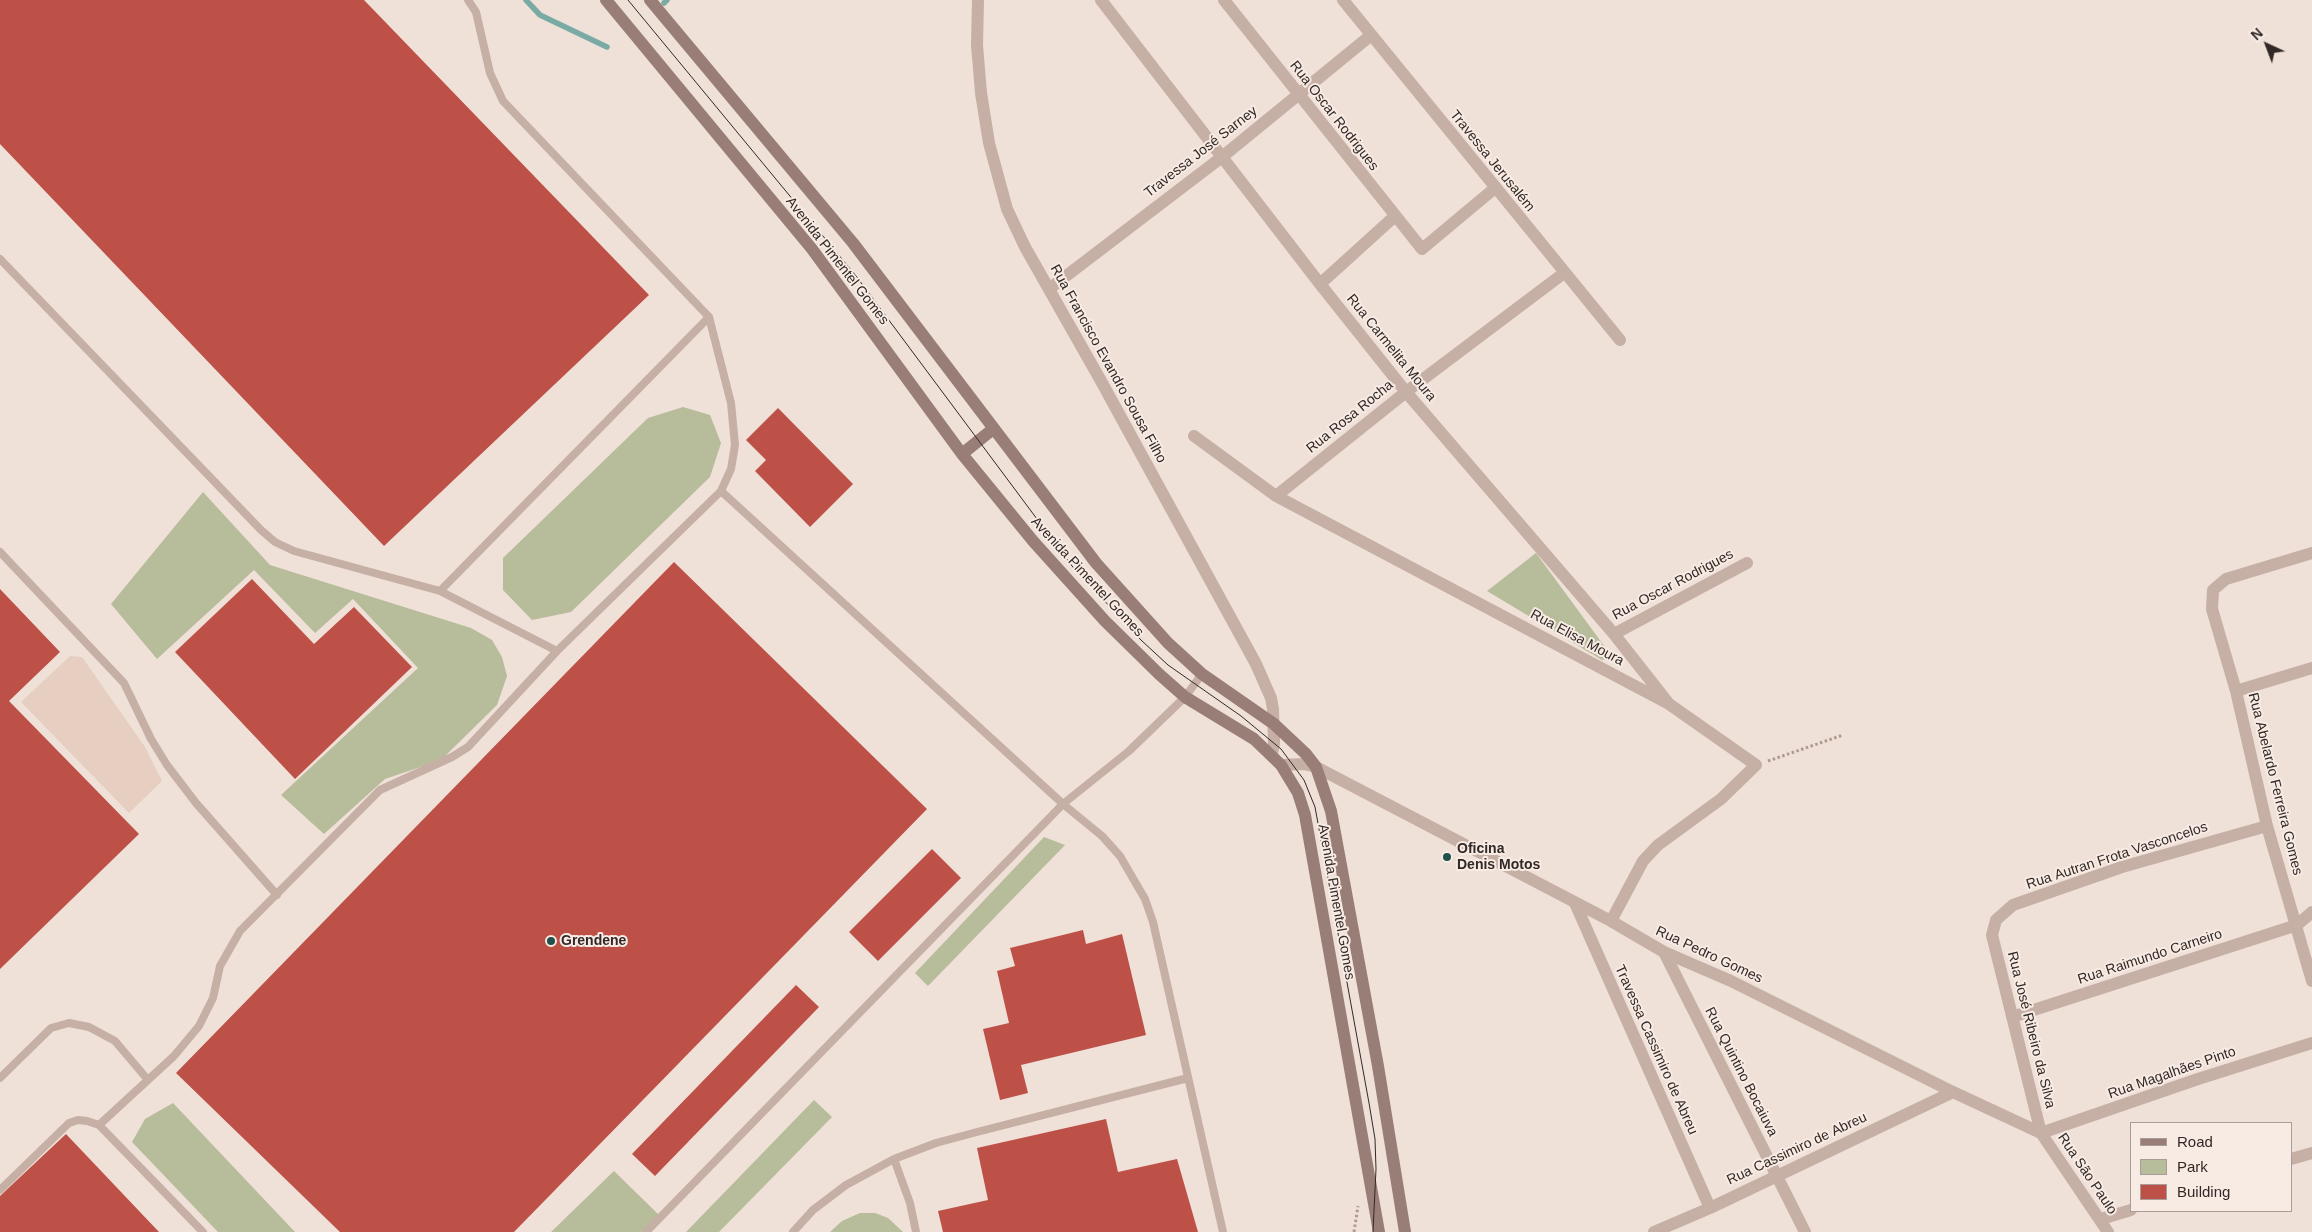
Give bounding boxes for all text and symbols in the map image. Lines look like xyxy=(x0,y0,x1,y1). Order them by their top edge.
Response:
north arrow xyxy=(2242,20,2292,70)
text: N xyxy=(2248,25,2266,43)
street label: Rua Oscar Rodrigues xyxy=(1286,58,1382,174)
street label: Travessa José Sarney xyxy=(1141,103,1261,201)
street label: Travessa Jerusalém xyxy=(1446,107,1538,215)
street label: Avenida Pimentel Gomes xyxy=(782,194,892,328)
street label: Rua Francisco Evandro Sousa Filho xyxy=(1046,262,1170,466)
street label: Rua Carmelita Moura xyxy=(1343,291,1439,405)
street label: Rua Rosa Rocha xyxy=(1303,377,1397,457)
street label: Avenida Pimentel Gomes xyxy=(1027,514,1147,640)
street label: Rua Oscar Rodrigues xyxy=(1610,546,1736,624)
street label: Rua Elisa Moura xyxy=(1527,606,1627,670)
street label: Rua Abelardo Ferreira Gomes xyxy=(2244,691,2306,877)
street label: Rua Autran Frota Vasconcelos xyxy=(2024,819,2210,893)
street label: Avenida Pimentel Gomes xyxy=(1314,823,1358,981)
place label: Oficina Denis Motos xyxy=(1457,841,1540,874)
marker: Oficina Denis Motos xyxy=(1441,851,1453,863)
street label: Rua Pedro Gomes xyxy=(1653,923,1765,987)
street label: Rua Raimundo Carneiro xyxy=(2076,926,2224,988)
place label: Grendene xyxy=(561,933,626,949)
marker: Grendene xyxy=(545,935,557,947)
street label: Rua José Ribeiro da Silva xyxy=(2003,950,2059,1110)
street label: Travessa Cassimiro de Abreu xyxy=(1611,963,1701,1137)
street label: Rua Quintino Bocaiuva xyxy=(1701,1004,1781,1140)
street label: Rua Magalhães Pinto xyxy=(2106,1043,2238,1103)
street label: Rua Cassimiro de Abreu xyxy=(1724,1109,1870,1189)
legend xyxy=(2130,1122,2292,1212)
street label: Rua São Paulo xyxy=(2054,1130,2120,1218)
text: Road xyxy=(2177,1133,2213,1150)
text: Park xyxy=(2177,1158,2208,1175)
text: Building xyxy=(2177,1183,2230,1200)

